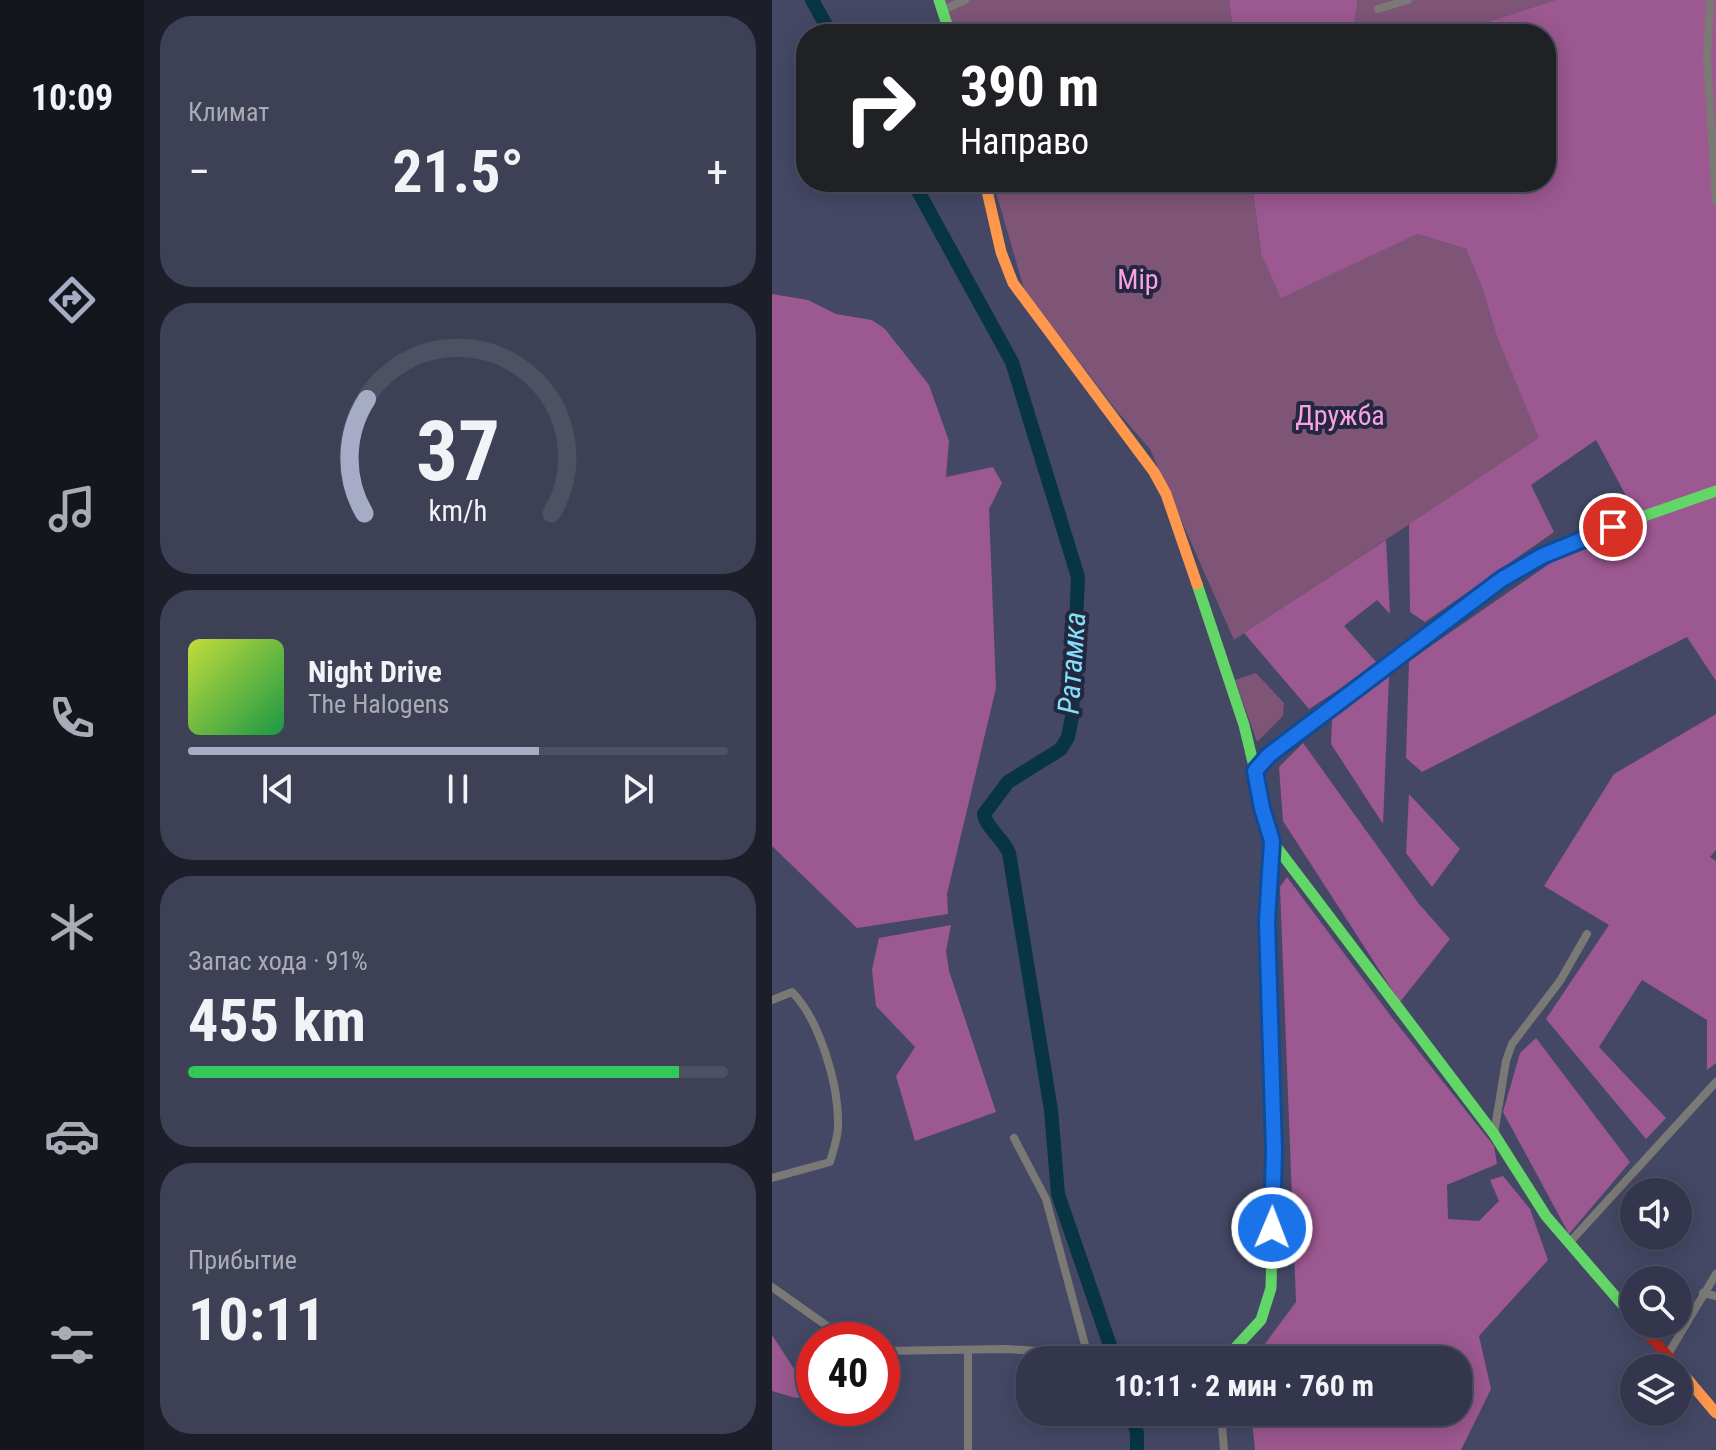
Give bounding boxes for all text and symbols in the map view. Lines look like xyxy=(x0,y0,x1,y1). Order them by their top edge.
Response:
text: 390 m xyxy=(960,54,1099,120)
icon: right xyxy=(828,56,932,160)
text: 10:09 xyxy=(31,77,113,119)
text: Климат xyxy=(188,97,269,127)
text: Направо xyxy=(960,121,1089,163)
text: 21.5° xyxy=(392,136,524,207)
text: − xyxy=(188,146,210,198)
text: + xyxy=(706,146,728,198)
park label: Мір xyxy=(1117,263,1159,296)
icon: directions xyxy=(44,272,100,328)
park label: Дружба xyxy=(1295,399,1385,432)
text: 37 xyxy=(416,403,500,500)
icon: music xyxy=(44,481,100,537)
pin xyxy=(1579,493,1647,561)
text: km/h xyxy=(429,494,487,528)
icon: arrive xyxy=(1591,505,1635,549)
water label: Ратамка xyxy=(1050,611,1093,715)
text: Night Drive xyxy=(308,654,442,689)
text: The Halogens xyxy=(308,689,449,719)
icon: phone xyxy=(44,690,100,746)
icon: previous xyxy=(256,767,300,811)
icon: pause xyxy=(436,767,480,811)
icon: next xyxy=(616,767,660,811)
icon: climate xyxy=(44,899,100,955)
text: Запас хода · 91% xyxy=(188,946,368,976)
text: 455 km xyxy=(188,985,366,1056)
icon: car xyxy=(44,1108,100,1164)
map controls xyxy=(1620,1178,1692,1426)
button: sound xyxy=(1620,1178,1692,1250)
position arrow xyxy=(1230,1186,1314,1270)
text: Прибытие xyxy=(188,1245,297,1275)
button: search xyxy=(1620,1266,1692,1338)
text: 10:11 xyxy=(188,1284,326,1355)
icon: filters xyxy=(44,1317,100,1373)
speed limit sign: 40 xyxy=(796,1322,900,1426)
button: layers xyxy=(1620,1354,1692,1426)
text: 10:11 · 2 мин · 760 m xyxy=(1114,1368,1374,1403)

